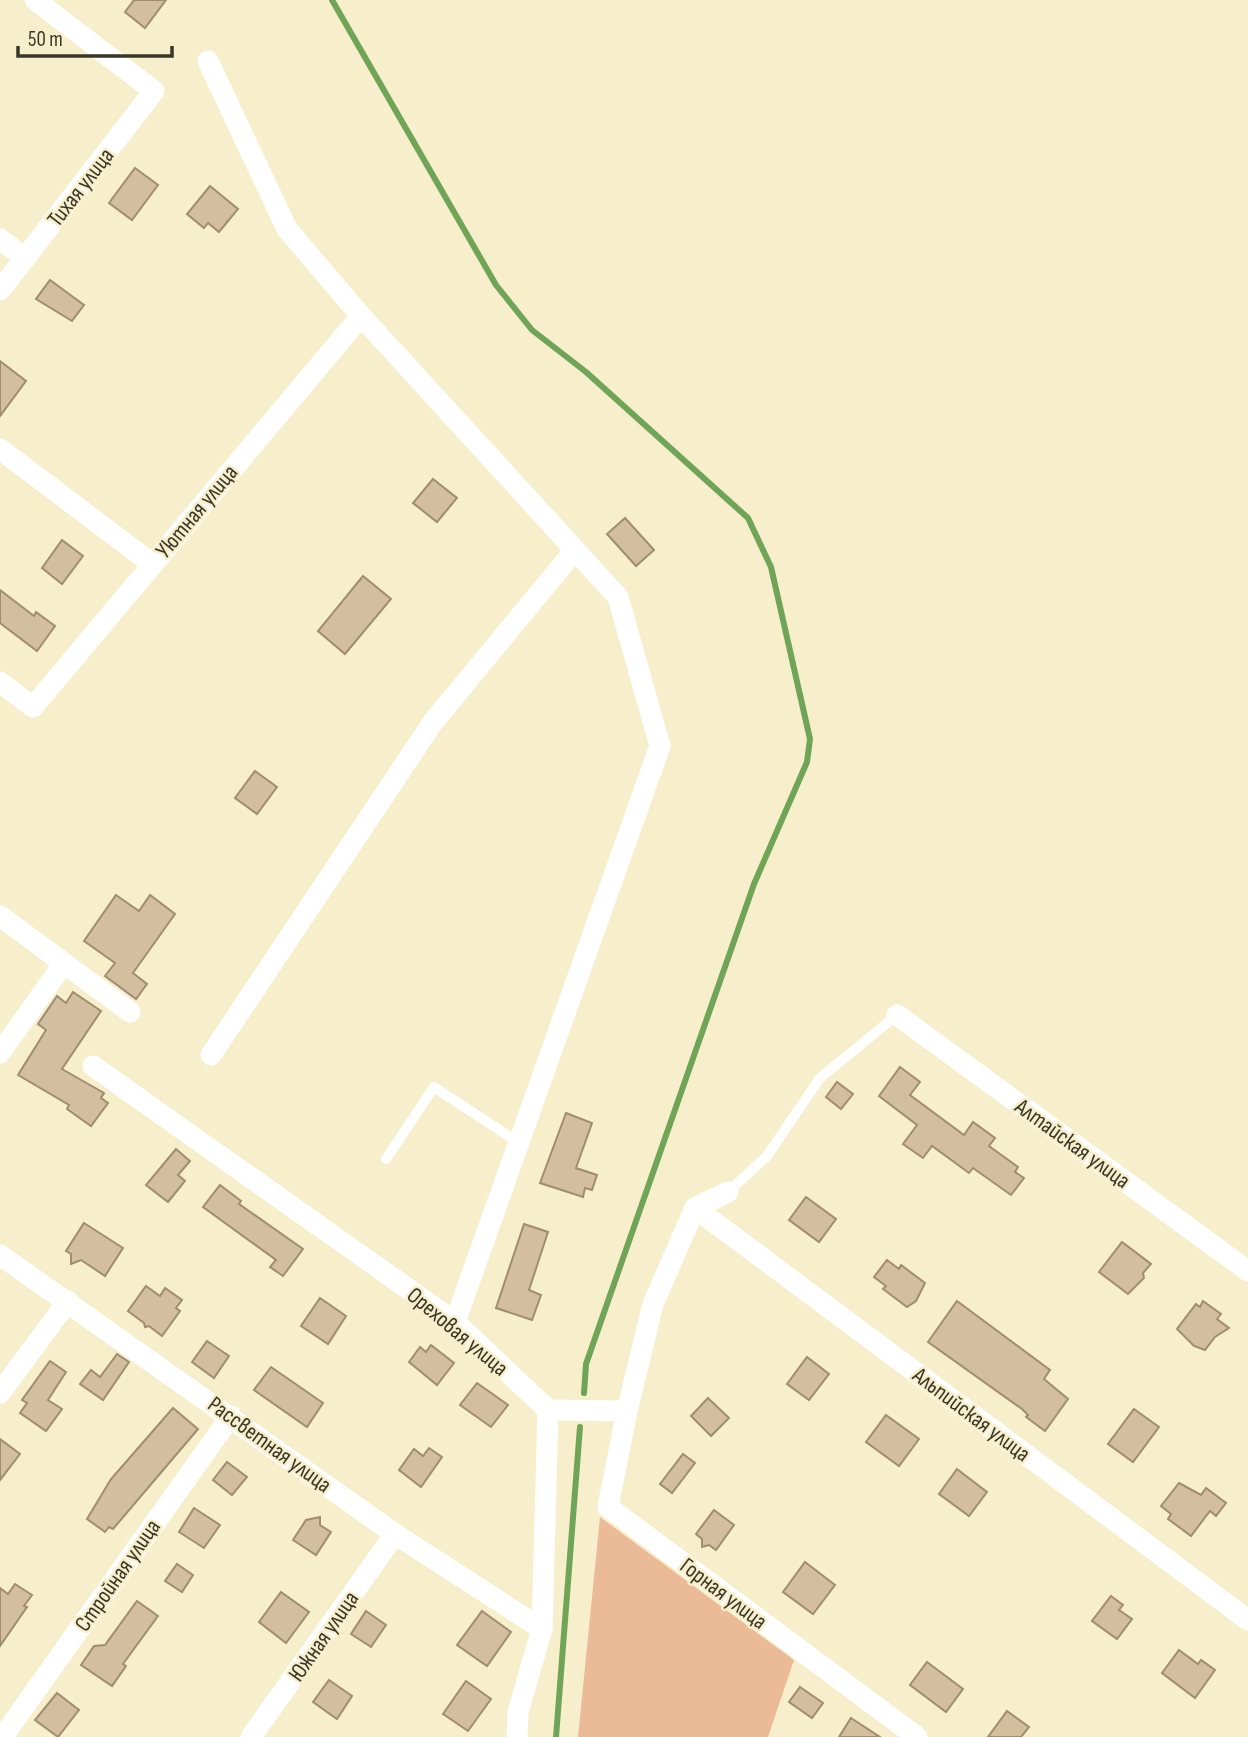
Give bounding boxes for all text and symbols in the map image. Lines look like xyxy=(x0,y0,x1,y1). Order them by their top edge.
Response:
scale bar xyxy=(18,14,172,58)
text: 50 m xyxy=(28,27,63,52)
street label: Тихая улица xyxy=(41,143,120,233)
street label: Уютная улица xyxy=(150,459,244,564)
street label: Алтайская улица xyxy=(1009,1092,1135,1195)
street label: Ореховая улица xyxy=(401,1281,514,1382)
street label: Альпийская улица xyxy=(906,1361,1036,1468)
street label: Рассветная улица xyxy=(202,1391,337,1499)
street label: Стройная улица xyxy=(69,1514,167,1637)
street label: Горная улица xyxy=(674,1552,773,1636)
street label: Южная улица xyxy=(283,1586,365,1687)

